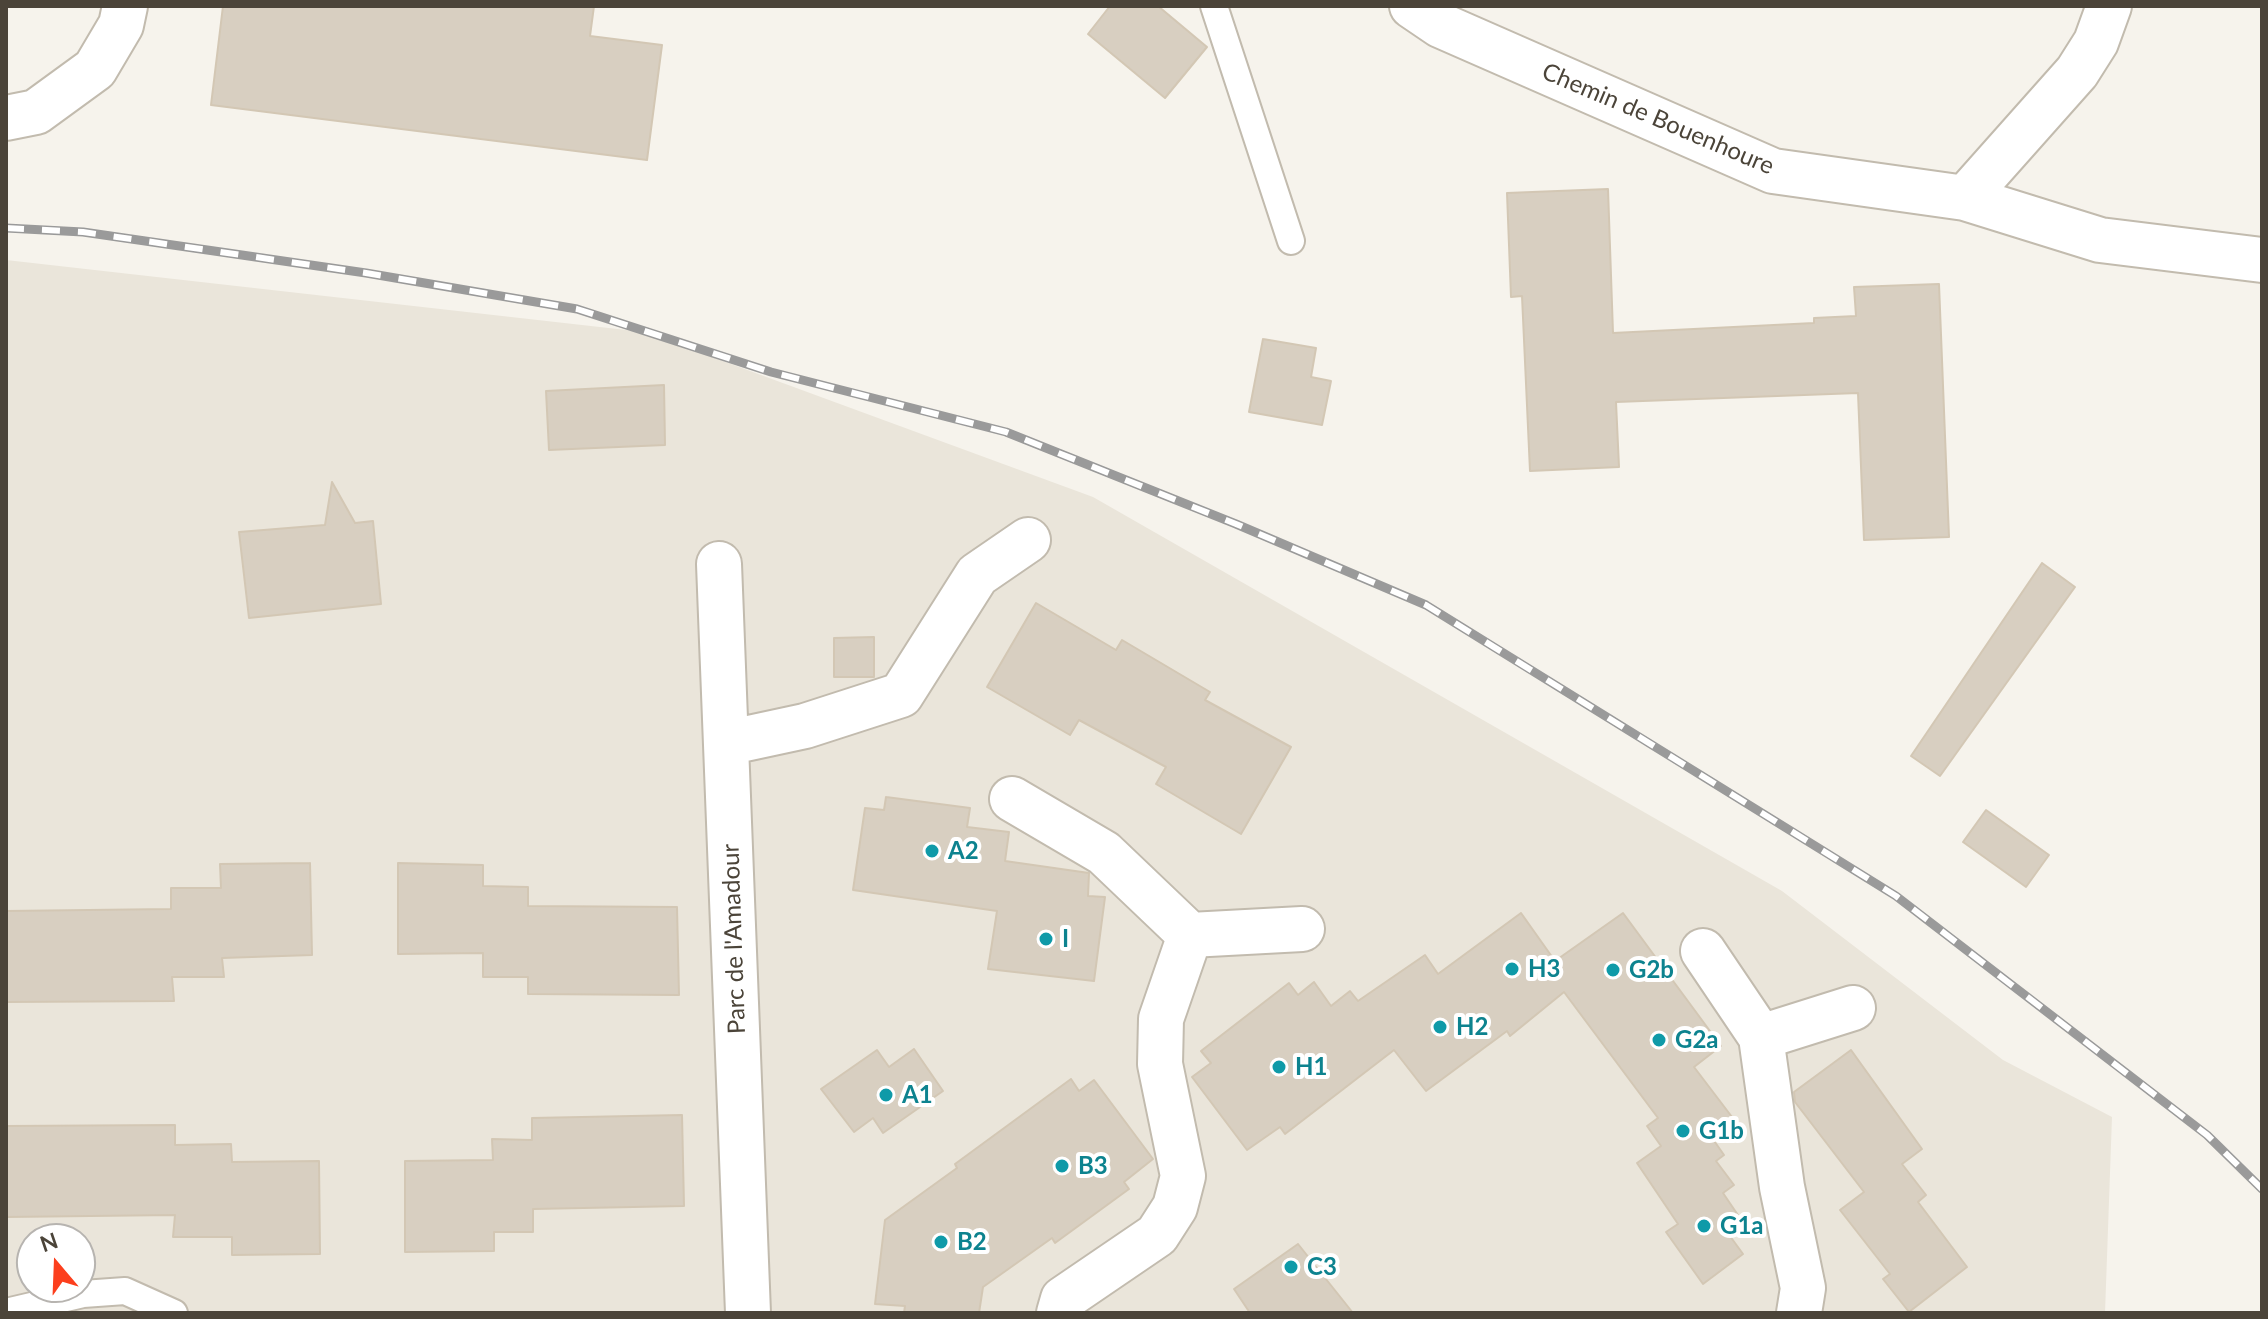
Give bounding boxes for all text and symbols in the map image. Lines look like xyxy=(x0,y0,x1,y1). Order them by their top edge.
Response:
street label: Chemin de Bouenhoure xyxy=(1538,57,1778,181)
place label: A2 xyxy=(948,837,979,865)
marker: A2 xyxy=(923,842,941,860)
street label: Parc de l'Amadour xyxy=(716,843,752,1035)
place label: I xyxy=(1062,925,1069,953)
marker: I xyxy=(1037,930,1055,948)
place label: H3 xyxy=(1528,955,1560,983)
place label: G2b xyxy=(1629,956,1674,984)
marker: H3 xyxy=(1503,960,1521,978)
marker: G2b xyxy=(1604,961,1622,979)
place label: H2 xyxy=(1456,1013,1488,1041)
marker: H2 xyxy=(1431,1018,1449,1036)
place label: G2a xyxy=(1675,1026,1719,1054)
marker: G2a xyxy=(1650,1031,1668,1049)
place label: H1 xyxy=(1295,1053,1327,1081)
marker: H1 xyxy=(1270,1058,1288,1076)
place label: A1 xyxy=(902,1081,933,1109)
marker: A1 xyxy=(877,1086,895,1104)
place label: G1b xyxy=(1699,1117,1744,1145)
marker: G1b xyxy=(1674,1122,1692,1140)
place label: B3 xyxy=(1078,1152,1108,1180)
marker: B3 xyxy=(1053,1157,1071,1175)
place label: G1a xyxy=(1720,1212,1764,1240)
marker: G1a xyxy=(1695,1217,1713,1235)
north arrow xyxy=(16,1223,96,1303)
text: N xyxy=(36,1226,61,1257)
place label: B2 xyxy=(957,1228,987,1256)
marker: B2 xyxy=(932,1233,950,1251)
place label: C3 xyxy=(1307,1253,1337,1281)
marker: C3 xyxy=(1282,1258,1300,1276)

